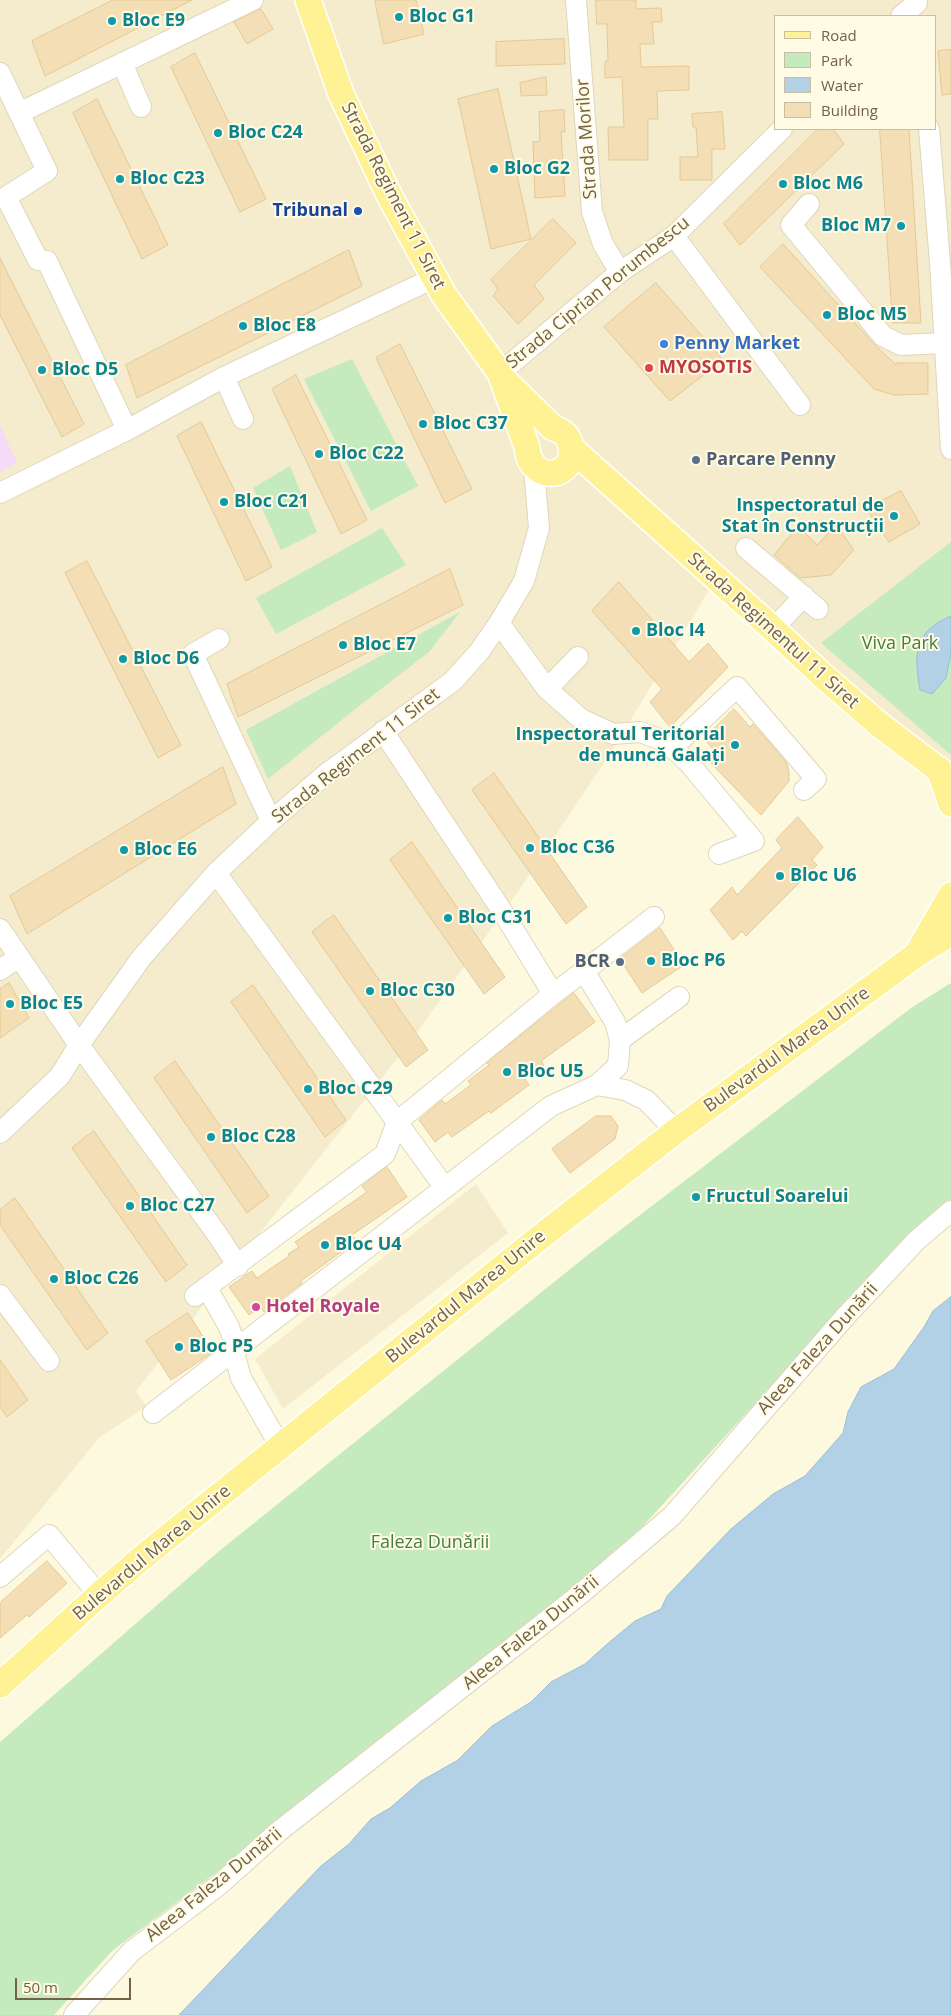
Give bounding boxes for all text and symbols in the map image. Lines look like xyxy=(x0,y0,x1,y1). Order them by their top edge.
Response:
place label: Bloc G1 xyxy=(409,6,475,28)
place label: Bloc E9 xyxy=(122,10,185,32)
marker: Bloc G1 xyxy=(393,11,405,23)
marker: Bloc E9 xyxy=(106,15,118,27)
legend xyxy=(774,15,936,130)
text: Road xyxy=(821,25,857,45)
text: Park xyxy=(821,50,852,70)
text: Water xyxy=(821,75,863,95)
street label: Strada Morilor xyxy=(572,78,602,200)
street label: Strada Regiment 11 Siret xyxy=(336,99,450,293)
text: Building xyxy=(821,100,878,120)
place label: Bloc C24 xyxy=(228,122,303,144)
marker: Bloc C24 xyxy=(212,127,224,139)
place label: Bloc G2 xyxy=(504,158,570,180)
marker: Bloc G2 xyxy=(488,163,500,175)
place label: Bloc C23 xyxy=(130,168,205,190)
marker: Bloc C23 xyxy=(114,173,126,185)
place label: Bloc M6 xyxy=(793,173,863,195)
marker: Bloc M6 xyxy=(777,178,789,190)
place label: Tribunal xyxy=(272,200,348,222)
marker: Tribunal xyxy=(352,205,364,217)
street label: Strada Ciprian Porumbescu xyxy=(502,212,694,374)
place label: Bloc M7 xyxy=(821,215,891,237)
marker: Bloc M7 xyxy=(895,220,907,232)
place label: Bloc M5 xyxy=(837,304,907,326)
marker: Bloc M5 xyxy=(821,309,833,321)
place label: Bloc E8 xyxy=(253,315,316,337)
marker: Bloc E8 xyxy=(237,320,249,332)
place label: Penny Market xyxy=(674,333,800,355)
marker: Penny Market xyxy=(658,338,670,350)
place label: MYOSOTIS xyxy=(659,357,752,379)
place label: Bloc D5 xyxy=(52,359,118,381)
marker: MYOSOTIS xyxy=(643,362,655,374)
marker: Bloc D5 xyxy=(36,364,48,376)
place label: Bloc C37 xyxy=(433,413,508,435)
marker: Bloc C37 xyxy=(417,418,429,430)
place label: Bloc C22 xyxy=(329,443,404,465)
marker: Bloc C22 xyxy=(313,448,325,460)
place label: Parcare Penny xyxy=(706,449,836,471)
marker: Parcare Penny xyxy=(690,454,702,466)
place label: Bloc C21 xyxy=(234,491,309,513)
place label: Inspectoratul de Stat în Construcții xyxy=(722,495,884,538)
marker: Bloc C21 xyxy=(218,496,230,508)
marker: Inspectoratul de Stat în Construcții xyxy=(888,510,900,522)
street label: Strada Regimentul 11 Siret xyxy=(683,548,863,714)
place label: Bloc I4 xyxy=(646,620,705,642)
marker: Bloc I4 xyxy=(630,625,642,637)
park label: Viva Park xyxy=(862,633,938,655)
place label: Bloc E7 xyxy=(353,634,416,656)
marker: Bloc E7 xyxy=(337,639,349,651)
place label: Bloc D6 xyxy=(133,648,199,670)
marker: Bloc D6 xyxy=(117,653,129,665)
street label: Strada Regiment 11 Siret xyxy=(268,684,444,828)
place label: Inspectoratul Teritorial de muncă Galați xyxy=(515,724,725,766)
marker: Inspectoratul Teritorial de muncă Galați xyxy=(729,739,741,751)
place label: Bloc C36 xyxy=(540,837,615,859)
place label: Bloc E6 xyxy=(134,839,197,861)
marker: Bloc C36 xyxy=(524,842,536,854)
marker: Bloc E6 xyxy=(118,844,130,856)
place label: Bloc U6 xyxy=(790,865,857,887)
marker: Bloc U6 xyxy=(774,870,786,882)
place label: Bloc C31 xyxy=(458,907,533,929)
marker: Bloc C31 xyxy=(442,912,454,924)
place label: Bloc P6 xyxy=(661,950,725,972)
place label: BCR xyxy=(575,951,610,973)
marker: Bloc P6 xyxy=(645,955,657,967)
marker: BCR xyxy=(614,956,626,968)
place label: Bloc C30 xyxy=(380,980,455,1002)
street label: Bulevardul Marea Unire xyxy=(700,983,874,1117)
marker: Bloc C30 xyxy=(364,985,376,997)
place label: Bloc E5 xyxy=(20,993,83,1015)
marker: Bloc E5 xyxy=(4,998,16,1010)
place label: Bloc U5 xyxy=(517,1061,584,1083)
marker: Bloc U5 xyxy=(501,1066,513,1078)
place label: Bloc C29 xyxy=(318,1078,393,1100)
marker: Bloc C29 xyxy=(302,1083,314,1095)
place label: Bloc C28 xyxy=(221,1126,296,1148)
marker: Bloc C28 xyxy=(205,1131,217,1143)
place label: Fructul Soarelui xyxy=(706,1186,849,1208)
marker: Fructul Soarelui xyxy=(690,1191,702,1203)
place label: Bloc C27 xyxy=(140,1195,215,1217)
marker: Bloc C27 xyxy=(124,1200,136,1212)
street label: Bulevardul Marea Unire xyxy=(382,1226,550,1368)
place label: Bloc U4 xyxy=(335,1234,402,1256)
marker: Bloc U4 xyxy=(319,1239,331,1251)
place label: Bloc C26 xyxy=(64,1268,139,1290)
marker: Bloc C26 xyxy=(48,1273,60,1285)
street label: Aleea Faleza Dunării xyxy=(753,1279,883,1419)
place label: Hotel Royale xyxy=(266,1296,380,1318)
marker: Hotel Royale xyxy=(250,1301,262,1313)
place label: Bloc P5 xyxy=(189,1336,253,1358)
marker: Bloc P5 xyxy=(173,1341,185,1353)
street label: Bulevardul Marea Unire xyxy=(69,1481,235,1625)
park label: Faleza Dunării xyxy=(371,1532,489,1554)
street label: Aleea Faleza Dunării xyxy=(458,1571,604,1695)
street label: Aleea Faleza Dunării xyxy=(141,1823,287,1947)
scale bar xyxy=(18,1968,134,2000)
text: 50 m xyxy=(23,1977,58,1997)

